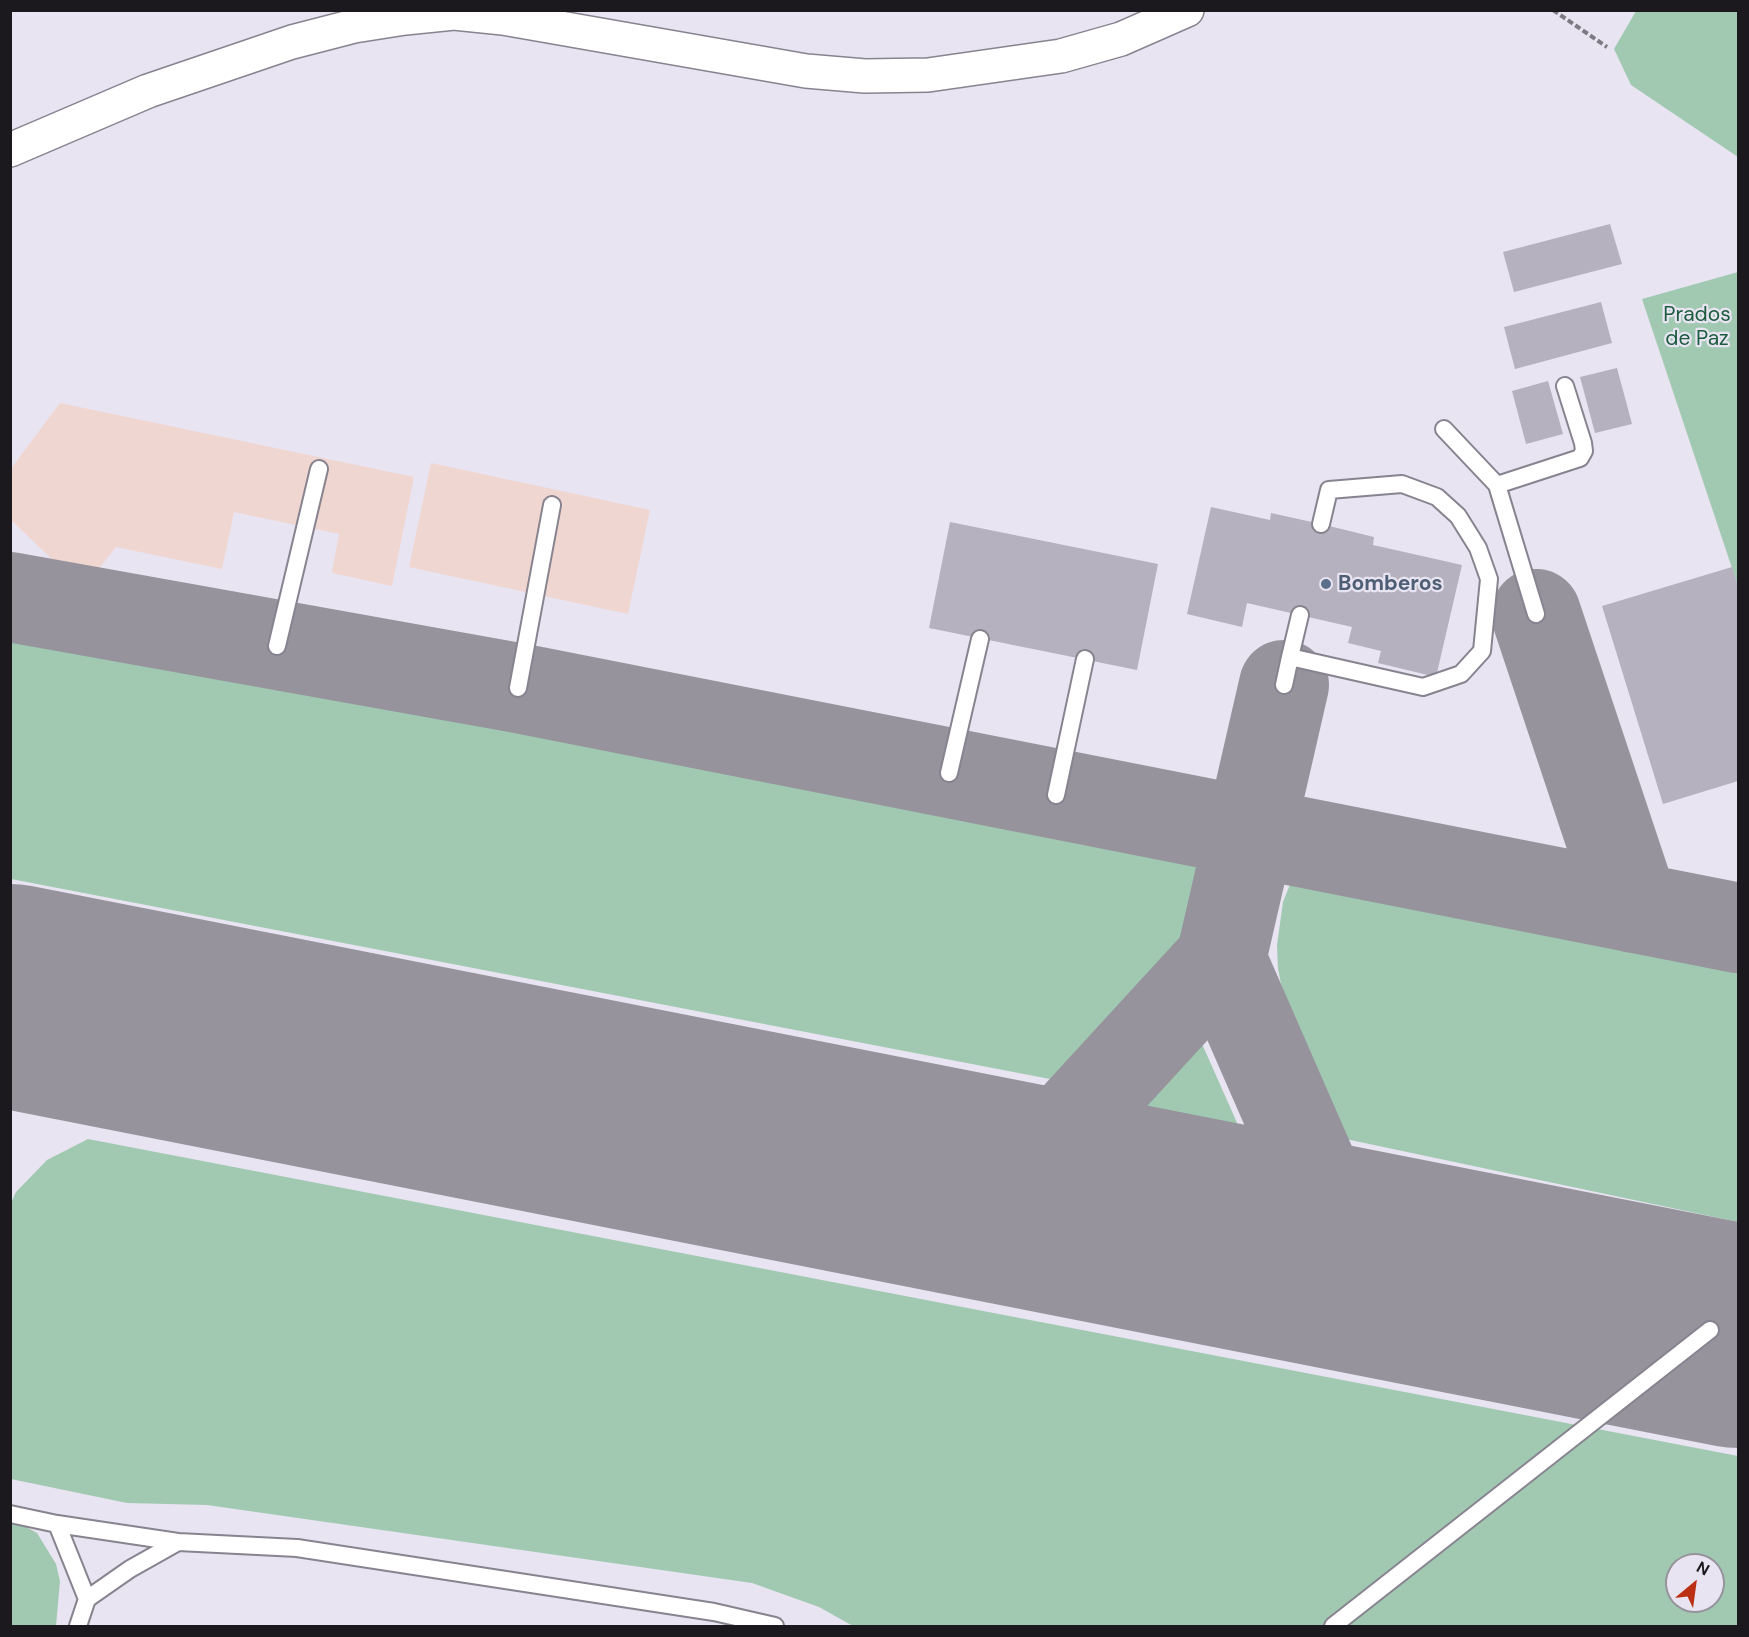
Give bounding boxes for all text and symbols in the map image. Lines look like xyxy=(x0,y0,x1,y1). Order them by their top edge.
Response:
park label: Prados de Paz xyxy=(1663,302,1731,352)
place label: Bomberos xyxy=(1338,571,1443,597)
marker: Bomberos xyxy=(1319,577,1333,591)
north arrow xyxy=(1665,1553,1725,1613)
text: N xyxy=(1693,1557,1713,1581)

